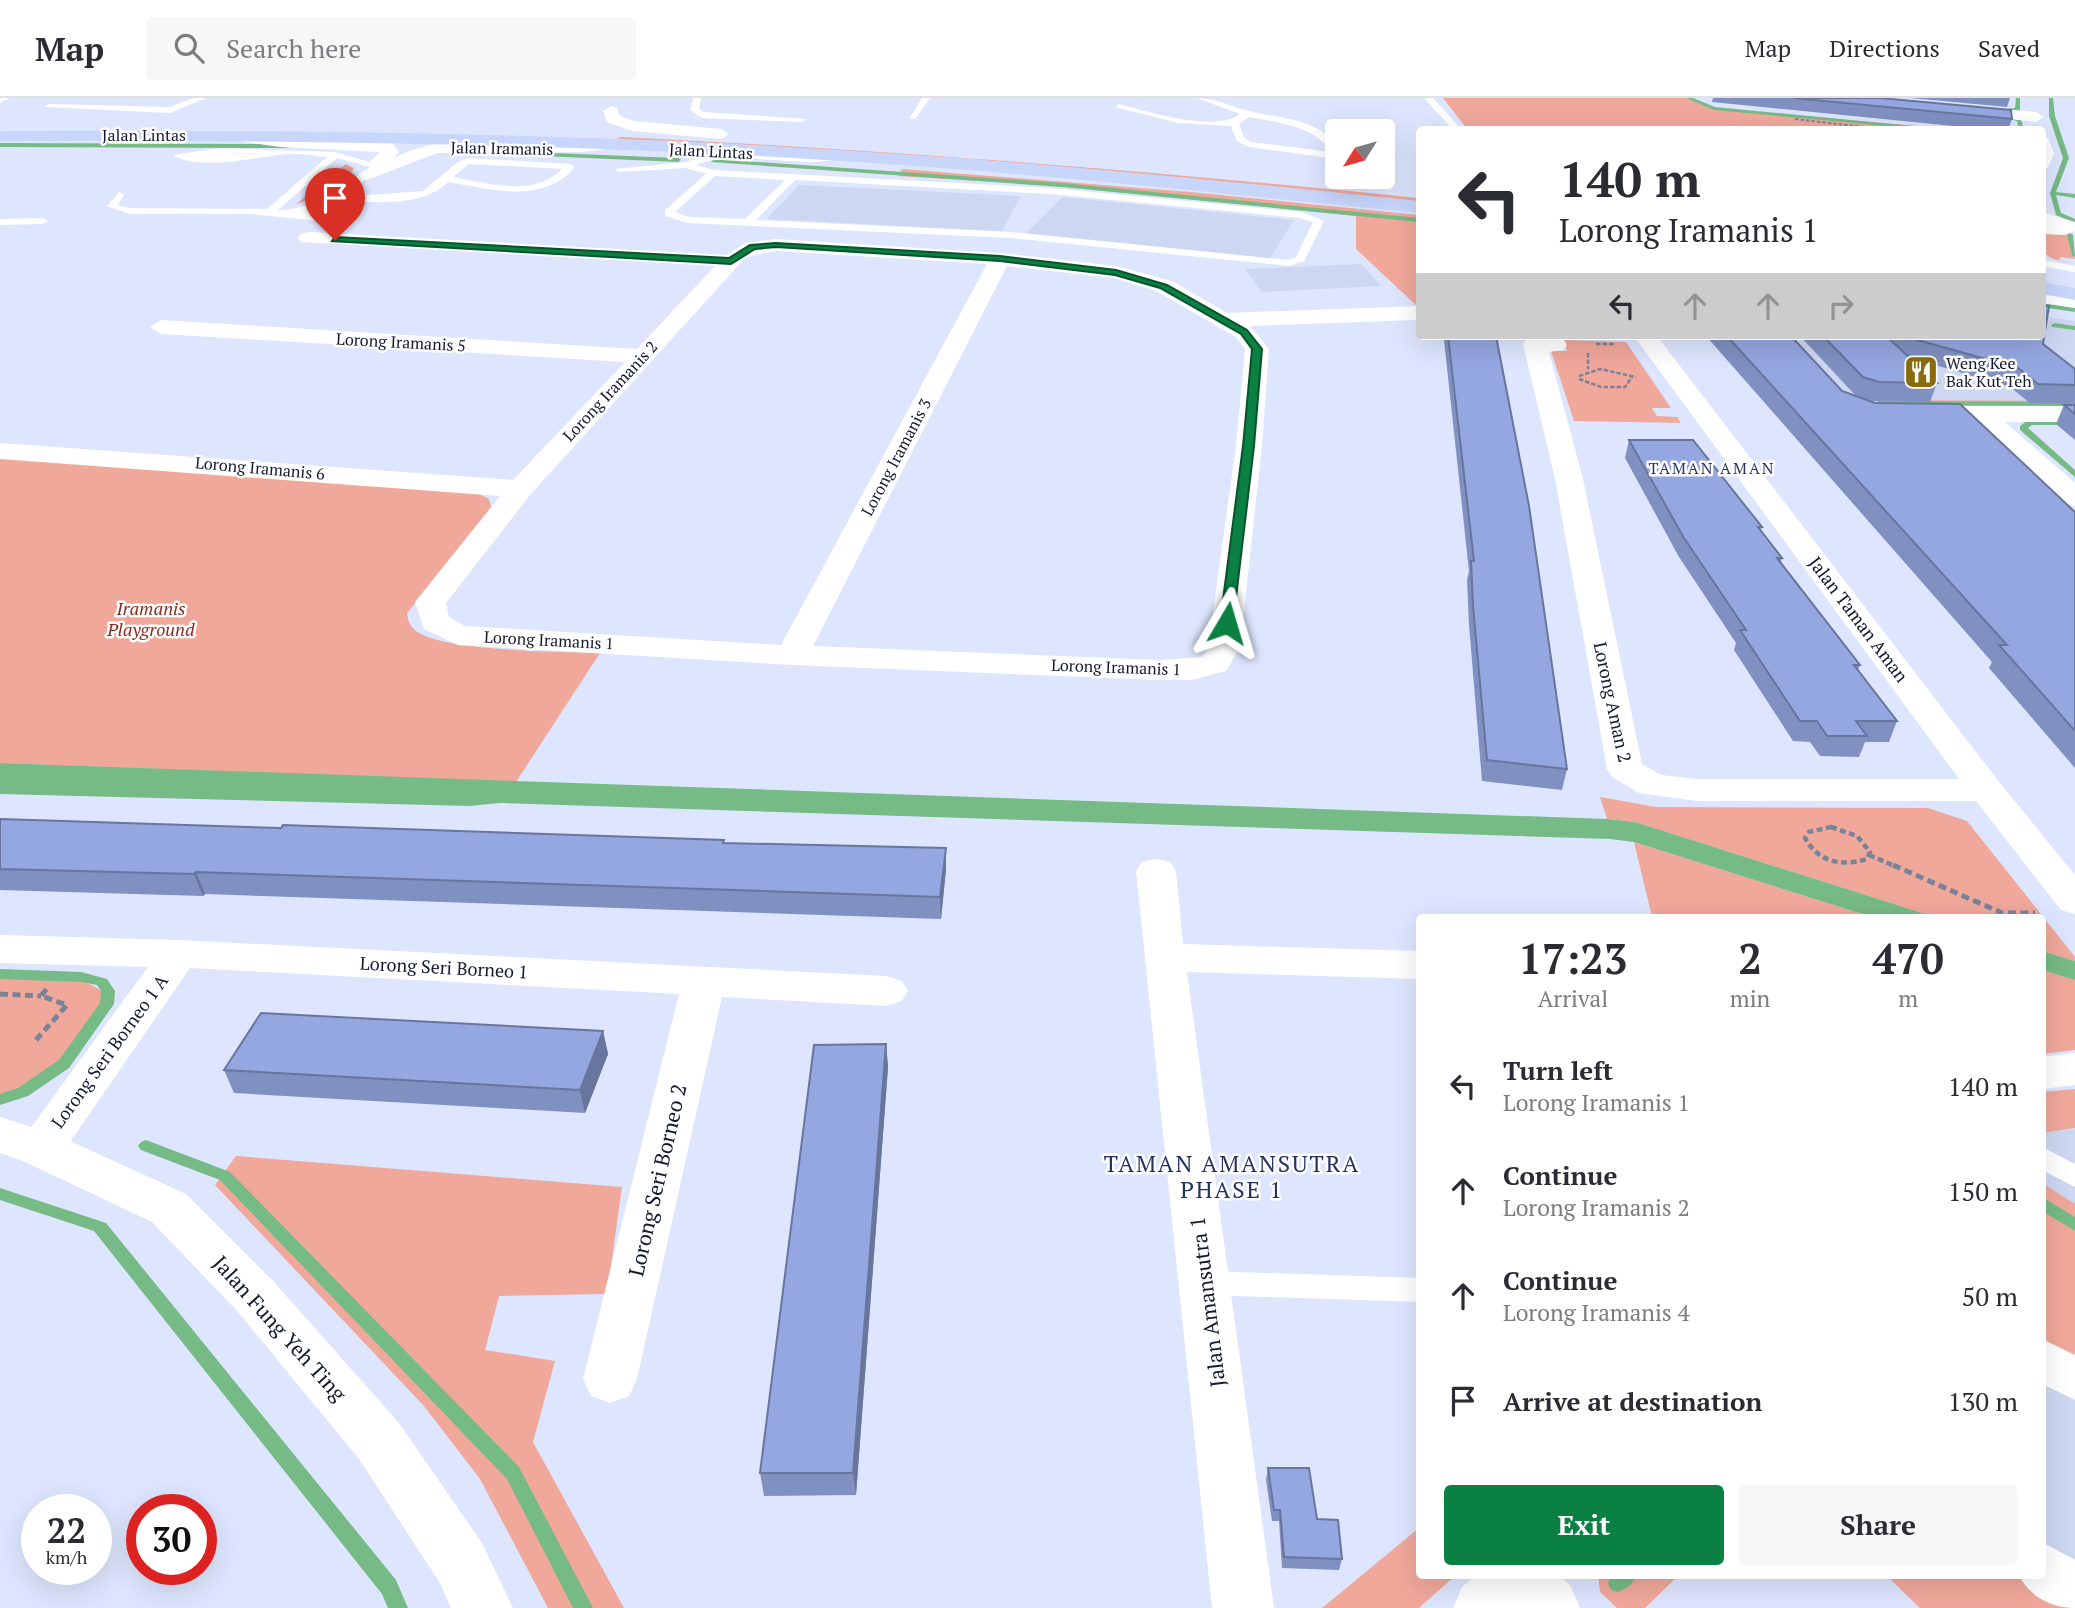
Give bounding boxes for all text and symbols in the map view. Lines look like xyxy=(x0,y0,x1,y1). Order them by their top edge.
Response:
search box xyxy=(146,17,636,80)
text: Map xyxy=(35,27,104,70)
icon: search xyxy=(170,29,208,67)
text: Search here xyxy=(226,31,361,65)
text: Map xyxy=(1745,32,1791,64)
text: Directions xyxy=(1829,32,1940,64)
text: Saved xyxy=(1978,32,2040,64)
north arrow xyxy=(1325,119,1395,189)
map controls xyxy=(1325,119,1395,189)
street label: Jalan Lintas xyxy=(102,124,186,146)
street label: Jalan Iramanis xyxy=(450,136,554,160)
street label: Jalan Lintas xyxy=(669,138,754,164)
text: 140 m xyxy=(1559,146,1701,211)
icon: left xyxy=(1444,154,1535,245)
pin xyxy=(305,168,365,240)
icon: arrive xyxy=(316,179,354,217)
text: Lorong Iramanis 1 xyxy=(1559,209,1819,251)
icon: left xyxy=(1603,287,1641,325)
icon: ahead xyxy=(1676,287,1714,325)
icon: ahead xyxy=(1749,287,1787,325)
icon: right xyxy=(1822,287,1860,325)
street label: Lorong Iramanis 5 xyxy=(336,328,466,356)
street label: Lorong Iramanis 2 xyxy=(558,336,662,446)
place label: Weng Kee Bak Kut Teh xyxy=(1946,352,2032,392)
restaurant icon: Weng Kee Bak Kut Teh xyxy=(1902,353,1940,391)
street label: Lorong Iramanis 3 xyxy=(856,395,936,519)
street label: Lorong Iramanis 6 xyxy=(194,451,326,485)
district label: TAMAN AMAN xyxy=(1648,457,1776,479)
street label: Jalan Taman Aman xyxy=(1804,551,1914,687)
position arrow xyxy=(1190,586,1264,660)
park label: Iramanis Playground xyxy=(106,596,195,641)
street label: Lorong Iramanis 1 xyxy=(484,626,614,654)
street label: Lorong Aman 2 xyxy=(1589,640,1637,764)
street label: Lorong Iramanis 1 xyxy=(1051,654,1181,680)
text: 17:23 xyxy=(1518,930,1628,986)
text: 2 xyxy=(1738,930,1762,986)
text: 470 xyxy=(1873,930,1944,986)
street label: Lorong Seri Borneo 1 xyxy=(359,951,529,983)
street label: Lorong Seri Borneo 1 A xyxy=(45,969,173,1133)
text: Arrival xyxy=(1538,983,1608,1014)
text: min xyxy=(1730,983,1770,1014)
text: m xyxy=(1898,983,1918,1014)
text: Turn left xyxy=(1503,1053,1613,1087)
icon: left xyxy=(1444,1067,1482,1105)
text: 140 m xyxy=(1948,1069,2018,1103)
street label: Lorong Seri Borneo 2 xyxy=(621,1081,693,1279)
text: Lorong Iramanis 1 xyxy=(1503,1087,1690,1118)
district label: TAMAN AMANSUTRA PHASE 1 xyxy=(1104,1148,1360,1205)
text: Continue xyxy=(1503,1158,1617,1192)
icon: ahead xyxy=(1444,1172,1482,1210)
text: 150 m xyxy=(1948,1174,2018,1208)
text: Lorong Iramanis 2 xyxy=(1503,1192,1690,1223)
street label: Jalan Amansutra 1 xyxy=(1183,1215,1231,1389)
street label: Jalan Fung Yeh Ting xyxy=(207,1249,354,1407)
text: Continue xyxy=(1503,1263,1617,1297)
icon: ahead xyxy=(1444,1277,1482,1315)
text: 50 m xyxy=(1962,1279,2018,1313)
text: Lorong Iramanis 4 xyxy=(1503,1297,1690,1328)
icon: arrive xyxy=(1444,1382,1482,1420)
text: Arrive at destination xyxy=(1503,1384,1762,1418)
text: 130 m xyxy=(1948,1384,2018,1418)
button: Exit xyxy=(1444,1485,1724,1565)
button: Share xyxy=(1738,1485,2018,1565)
speed limit sign: 30 xyxy=(126,1494,217,1585)
text: 22 xyxy=(47,1507,86,1553)
text: km/h xyxy=(46,1545,87,1569)

